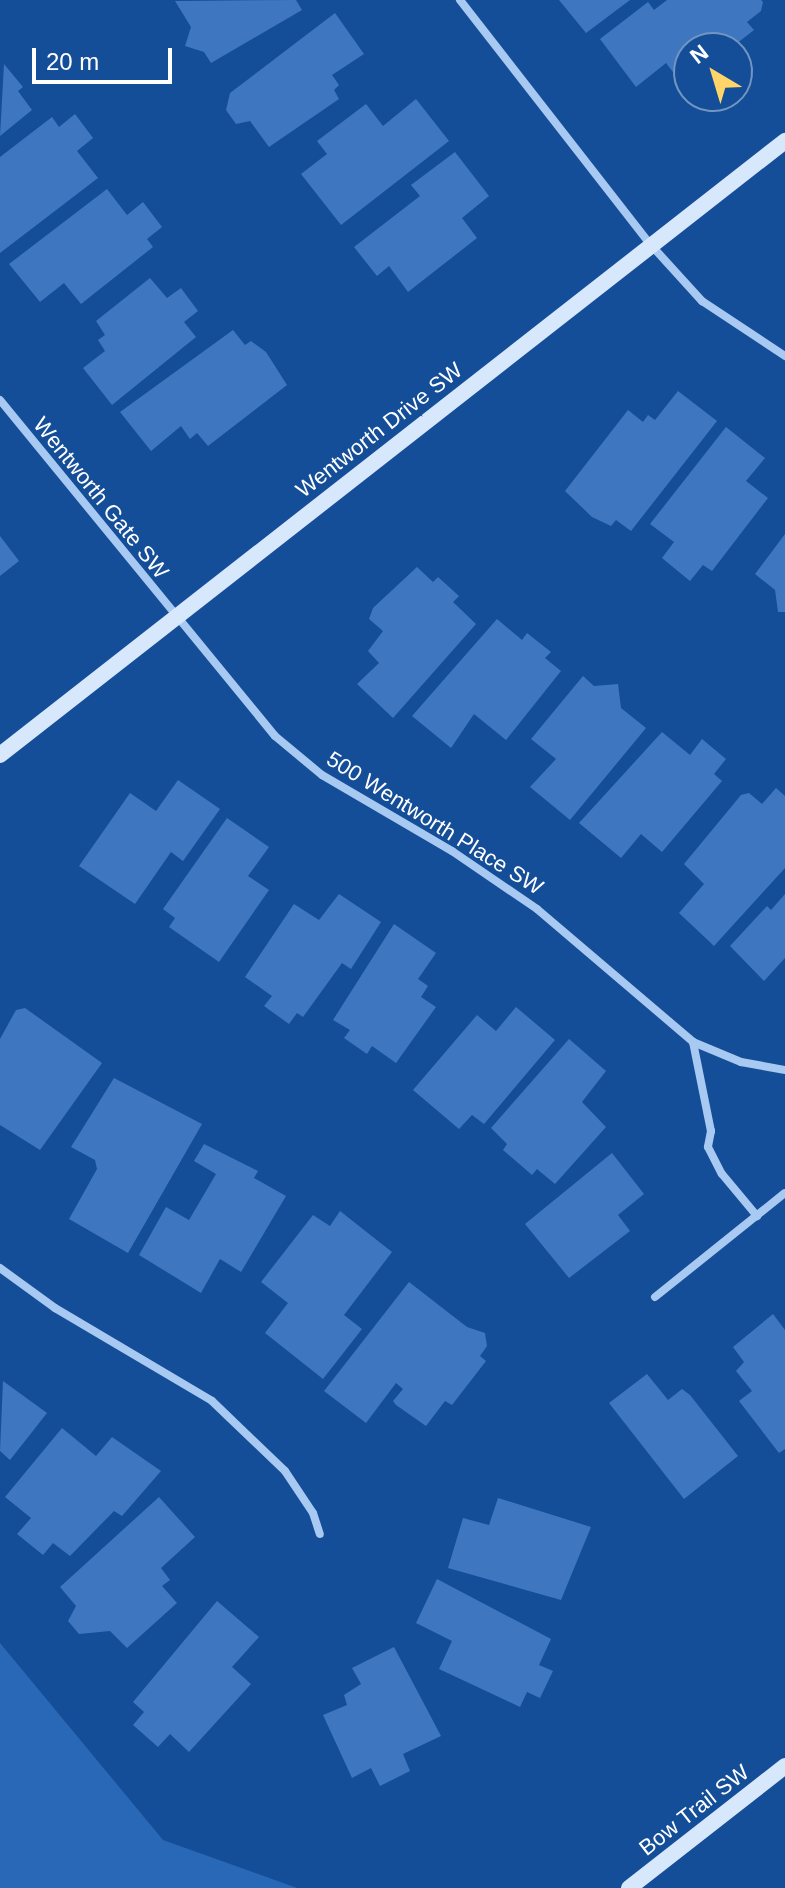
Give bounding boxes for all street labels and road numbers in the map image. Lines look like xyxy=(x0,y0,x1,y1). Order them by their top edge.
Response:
street label: Wentworth Drive SW xyxy=(291,357,467,503)
street label: Wentworth Gate SW xyxy=(28,412,174,584)
street label: 500 Wentworth Place SW xyxy=(322,745,548,901)
street label: Bow Trail SW xyxy=(634,1759,754,1861)

